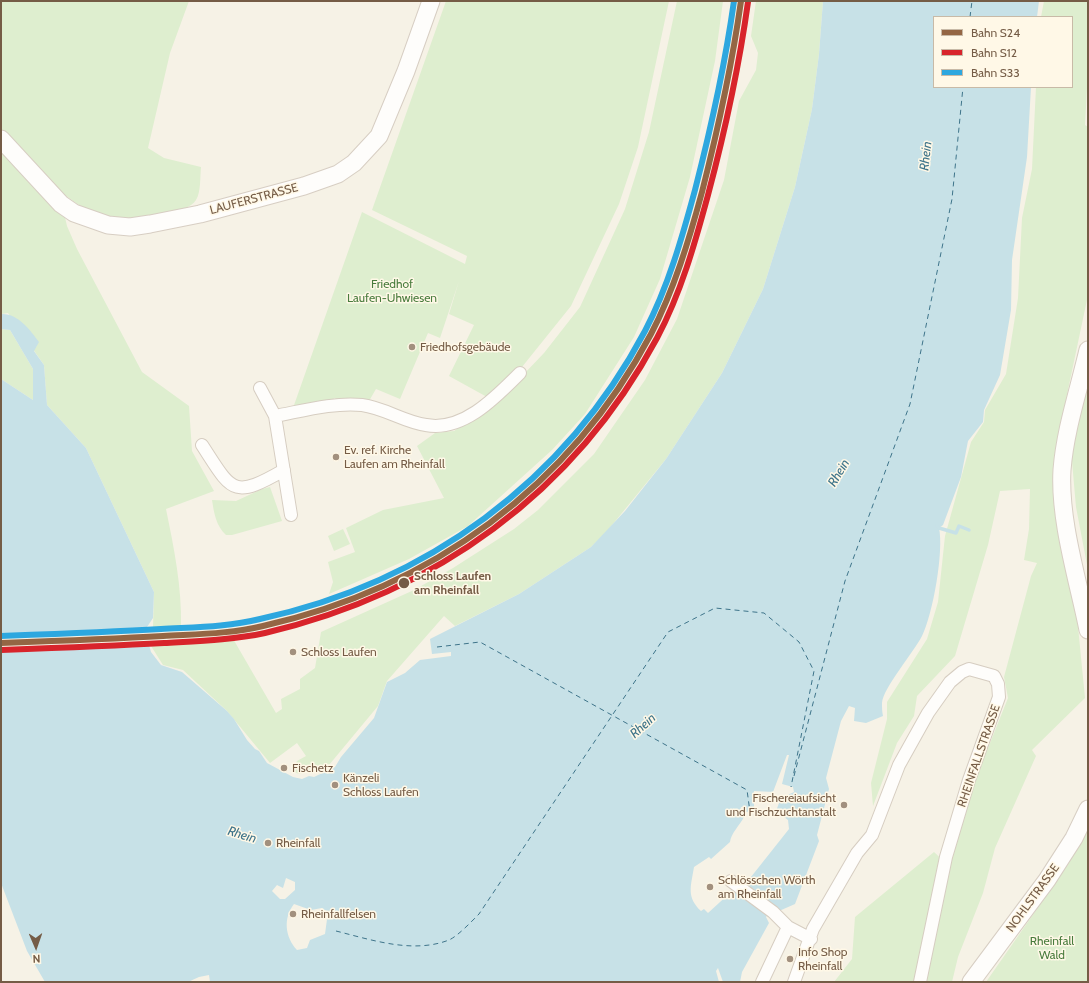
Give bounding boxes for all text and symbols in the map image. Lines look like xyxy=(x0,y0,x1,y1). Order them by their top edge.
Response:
legend xyxy=(933,16,1073,88)
text: Bahn S24 xyxy=(971,25,1020,40)
text: Bahn S12 xyxy=(971,45,1017,60)
text: Bahn S33 xyxy=(971,65,1020,80)
water label: Rhein xyxy=(917,141,935,171)
street label: LAUFERSTRASSE xyxy=(208,180,300,218)
park label: Friedhof Laufen-Uhwiesen xyxy=(347,277,437,305)
place label: Friedhofsgebäude xyxy=(420,340,510,354)
marker: Friedhofsgebäude xyxy=(407,342,417,352)
place label: Ev. ref. Kirche Laufen am Rheinfall xyxy=(344,443,445,471)
marker: Ev. ref. Kirche Laufen am Rheinfall xyxy=(331,452,341,462)
water label: Rhein xyxy=(825,456,853,490)
place label: Schloss Laufen am Rheinfall xyxy=(414,569,491,597)
marker: Schloss Laufen am Rheinfall xyxy=(397,576,411,590)
place label: Schloss Laufen xyxy=(301,645,377,659)
marker: Schloss Laufen xyxy=(288,647,298,657)
street label: RHEINFALLSTRASSE xyxy=(955,703,1003,809)
water label: Rhein xyxy=(627,710,659,742)
place label: Fischetz xyxy=(292,761,333,775)
marker: Fischetz xyxy=(279,763,289,773)
place label: Känzeli Schloss Laufen xyxy=(343,771,419,799)
marker: Känzeli Schloss Laufen xyxy=(330,780,340,790)
place label: Fischereiaufsicht und Fischzuchtanstalt xyxy=(726,791,836,819)
marker: Fischereiaufsicht und Fischzuchtanstalt xyxy=(839,800,849,810)
water label: Rhein xyxy=(226,823,258,847)
place label: Rheinfall xyxy=(276,836,320,850)
marker: Rheinfall xyxy=(263,838,273,848)
street label: NOHLSTRASSE xyxy=(1003,861,1063,935)
place label: Schlösschen Wörth am Rheinfall xyxy=(718,873,816,901)
marker: Schlösschen Wörth am Rheinfall xyxy=(705,882,715,892)
place label: Rheinfallfelsen xyxy=(301,907,376,921)
marker: Rheinfallfelsen xyxy=(288,909,298,919)
north arrow xyxy=(16,927,56,967)
park label: Rheinfall Wald xyxy=(1030,934,1074,962)
place label: Info Shop Rheinfall xyxy=(798,945,847,973)
text: N xyxy=(32,952,41,966)
marker: Info Shop Rheinfall xyxy=(785,954,795,964)

